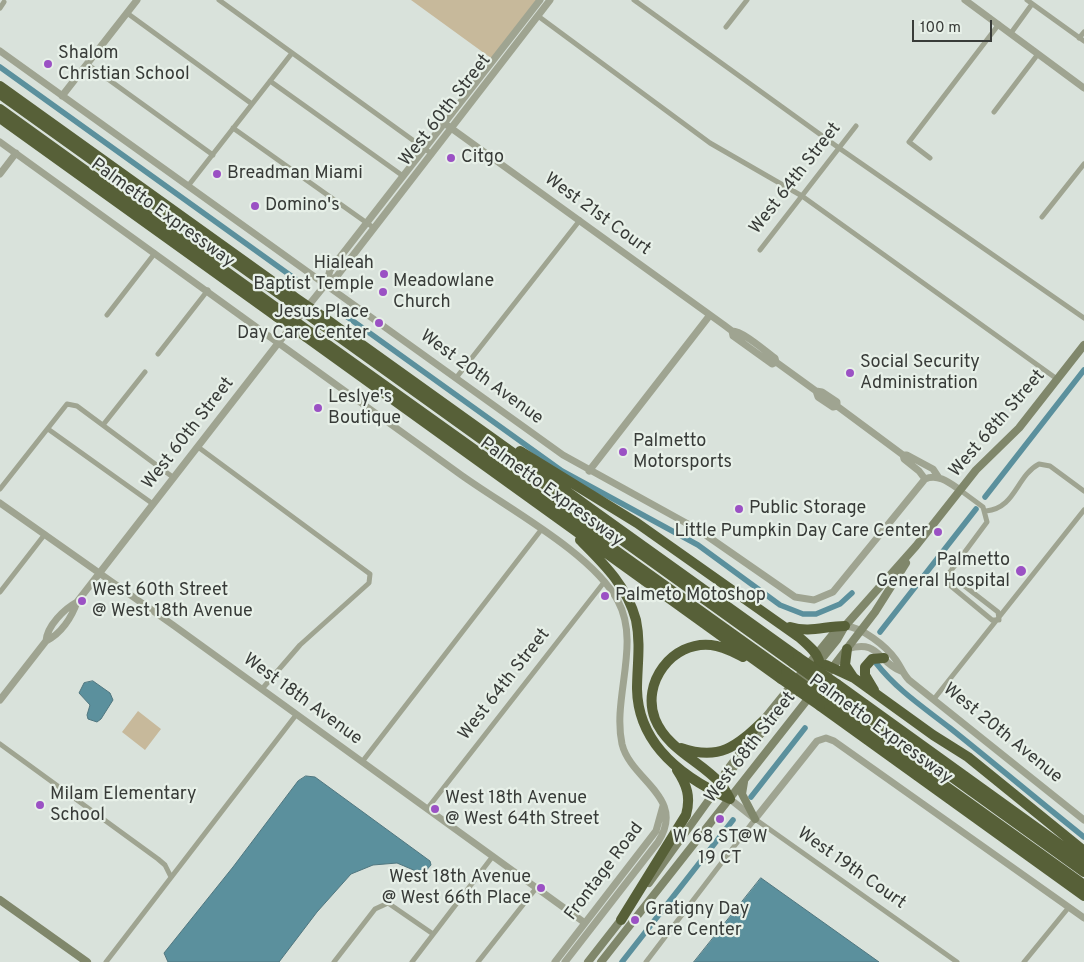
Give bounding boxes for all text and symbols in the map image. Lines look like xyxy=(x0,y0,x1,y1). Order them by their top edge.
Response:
scale bar xyxy=(914,10,994,42)
text: 100 m xyxy=(920,19,961,38)
place label: Shalom Christian School xyxy=(58,43,190,86)
street label: West 60th Street xyxy=(396,51,496,171)
marker: Shalom Christian School xyxy=(42,58,54,70)
street label: West 64th Street xyxy=(746,119,846,239)
place label: Citgo xyxy=(461,147,504,169)
marker: Citgo xyxy=(445,152,457,164)
street label: Palmetto Expressway xyxy=(86,155,238,273)
place label: Breadman Miami xyxy=(227,163,363,185)
marker: Breadman Miami xyxy=(211,168,223,180)
street label: West 21st Court xyxy=(540,169,654,261)
place label: Domino's xyxy=(265,195,340,217)
marker: Domino's xyxy=(249,200,261,212)
place label: Hialeah Baptist Temple xyxy=(253,253,374,296)
marker: Hialeah Baptist Temple xyxy=(378,268,390,280)
place label: Meadowlane Church xyxy=(393,271,494,314)
marker: Meadowlane Church xyxy=(377,286,389,298)
place label: Jesus Place Day Care Center xyxy=(237,302,369,344)
marker: Jesus Place Day Care Center xyxy=(373,317,385,329)
street label: West 20th Avenue xyxy=(415,326,547,430)
place label: Social Security Administration xyxy=(860,352,980,394)
street label: West 68th Street xyxy=(945,366,1051,482)
marker: Social Security Administration xyxy=(844,367,856,379)
street label: West 60th Street xyxy=(139,374,239,494)
place label: Leslye's Boutique xyxy=(328,387,401,429)
marker: Leslye's Boutique xyxy=(312,402,324,414)
place label: Palmetto Motorsports xyxy=(633,431,732,474)
street label: Palmetto Expressway xyxy=(475,434,627,552)
marker: Palmetto Motorsports xyxy=(617,446,629,458)
place label: Public Storage xyxy=(749,498,866,520)
marker: Public Storage xyxy=(733,503,745,515)
place label: Little Pumpkin Day Care Center xyxy=(674,521,928,543)
marker: Little Pumpkin Day Care Center xyxy=(932,526,944,538)
place label: Palmetto General Hospital xyxy=(876,550,1010,592)
marker: Palmetto General Hospital xyxy=(1014,564,1028,578)
place label: West 60th Street @ West 18th Avenue xyxy=(92,580,253,622)
place label: Palmeto Motoshop xyxy=(615,585,766,607)
marker: Palmeto Motoshop xyxy=(599,590,611,602)
marker: West 60th Street @ West 18th Avenue xyxy=(76,595,88,607)
street label: West 64th Street xyxy=(455,625,555,745)
street label: West 18th Avenue xyxy=(238,650,366,750)
street label: Palmetto Expressway xyxy=(804,671,956,789)
street label: West 20th Avenue xyxy=(938,679,1066,789)
street label: West 68th Street xyxy=(701,688,801,808)
place label: Milam Elementary School xyxy=(50,784,197,826)
place label: West 18th Avenue @ West 64th Street xyxy=(445,788,600,831)
marker: Milam Elementary School xyxy=(34,799,46,811)
marker: West 18th Avenue @ West 64th Street xyxy=(429,803,441,815)
marker: W 68 ST@W 19 CT xyxy=(714,813,726,825)
street label: Frontage Road xyxy=(561,819,649,925)
street label: West 19th Court xyxy=(792,823,910,915)
place label: W 68 ST@W 19 CT xyxy=(672,827,768,870)
place label: West 18th Avenue @ West 66th Place xyxy=(382,867,531,910)
marker: West 18th Avenue @ West 66th Place xyxy=(535,882,547,894)
place label: Gratigny Day Care Center xyxy=(645,899,749,942)
marker: Gratigny Day Care Center xyxy=(629,914,641,926)

